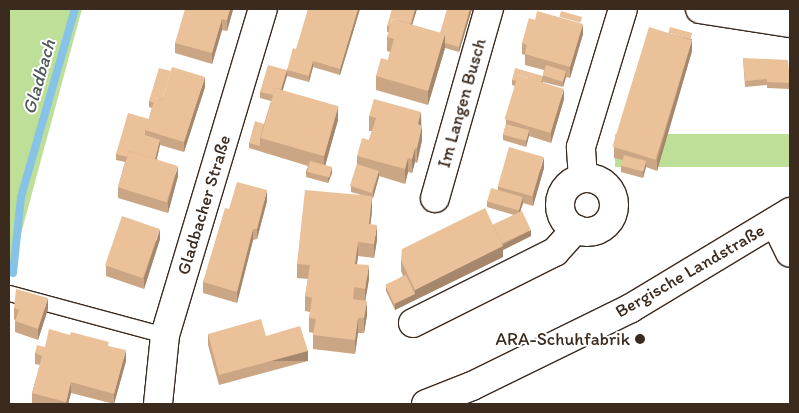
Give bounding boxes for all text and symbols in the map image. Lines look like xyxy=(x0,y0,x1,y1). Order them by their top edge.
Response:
street label: Im Langen Busch xyxy=(433,36,491,170)
water label: Gladbach xyxy=(18,37,60,117)
street label: Gladbacher Straße xyxy=(172,133,236,277)
street label: Bergische Landstraße xyxy=(612,220,768,322)
place label: ARA-Schuhfabrik xyxy=(496,328,630,350)
marker: ARA-Schuhfabrik xyxy=(634,333,646,345)

